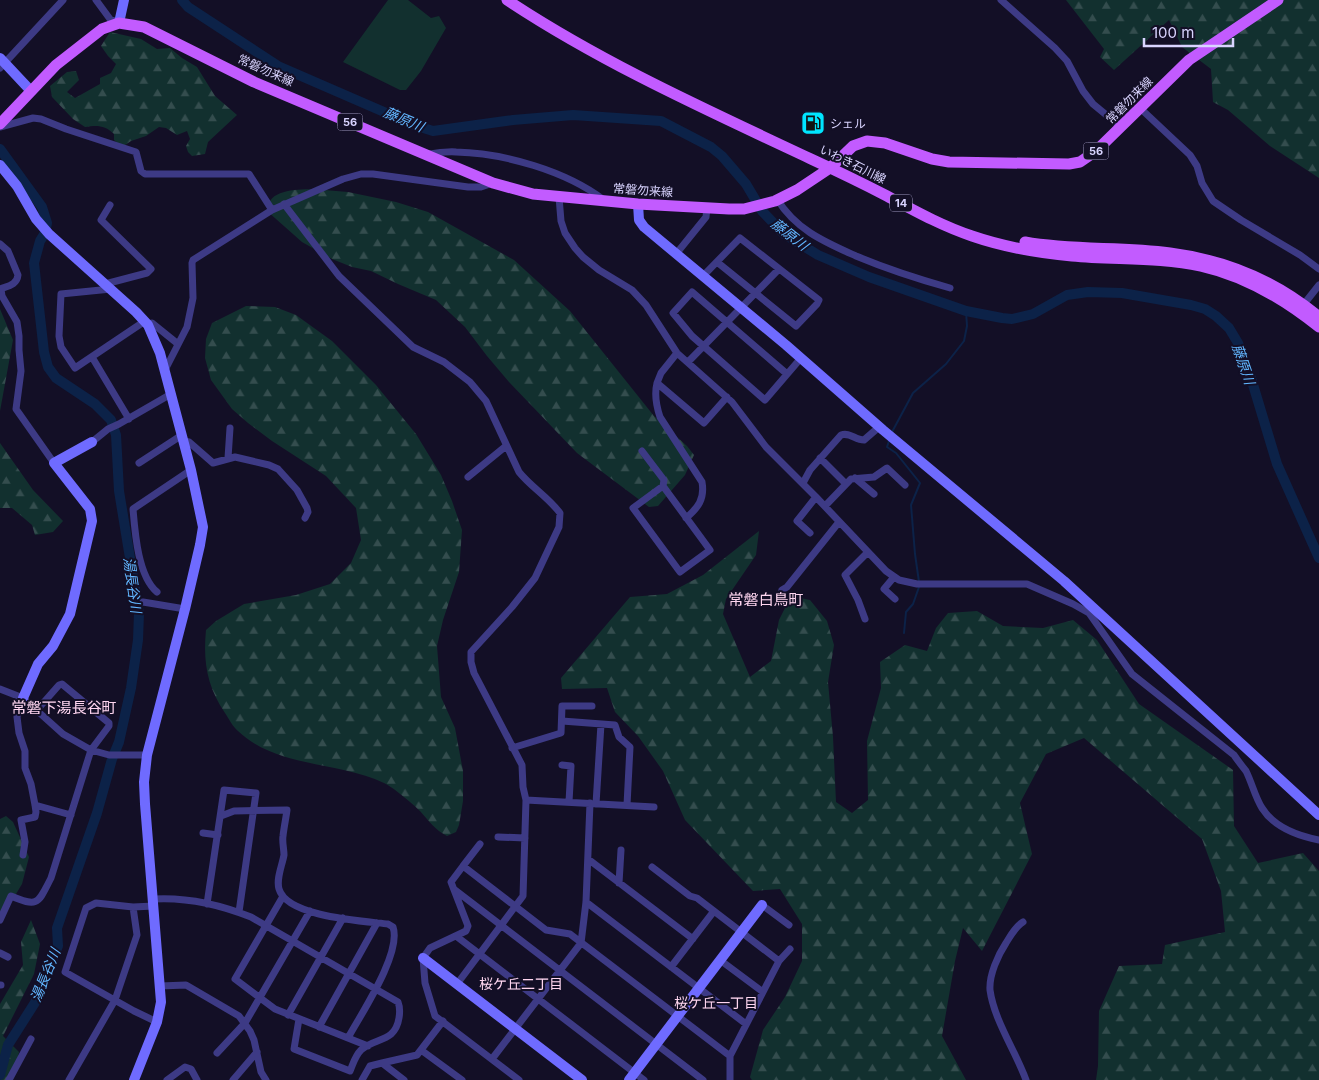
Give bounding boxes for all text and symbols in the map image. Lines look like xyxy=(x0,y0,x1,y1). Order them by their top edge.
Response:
scale bar xyxy=(1144,15,1233,47)
text: 100 m xyxy=(1152,23,1194,42)
street label: 常磐勿来線 xyxy=(236,51,296,89)
street label: 常磐勿来線 xyxy=(1102,73,1156,127)
water label: 藤原川 xyxy=(381,103,428,136)
fuel station icon: シェル xyxy=(800,110,826,136)
road number: 56 xyxy=(338,114,362,130)
place label: シェル xyxy=(830,116,866,131)
street label: いわき石川線 xyxy=(817,141,889,187)
road number: 56 xyxy=(1084,142,1108,160)
street label: 常磐勿来線 xyxy=(613,180,673,200)
road number: 14 xyxy=(890,194,912,212)
water label: 藤原川 xyxy=(768,214,813,255)
water label: 藤原川 xyxy=(1229,341,1260,389)
water label: 湯長谷川 xyxy=(121,556,146,616)
district label: 常磐白鳥町 xyxy=(728,590,804,609)
district label: 常磐下湯長谷町 xyxy=(11,698,117,717)
water label: 湯長谷川 xyxy=(27,944,64,1004)
district label: 桜ケ丘二丁目 xyxy=(479,975,563,992)
district label: 桜ケ丘一丁目 xyxy=(674,994,758,1011)

